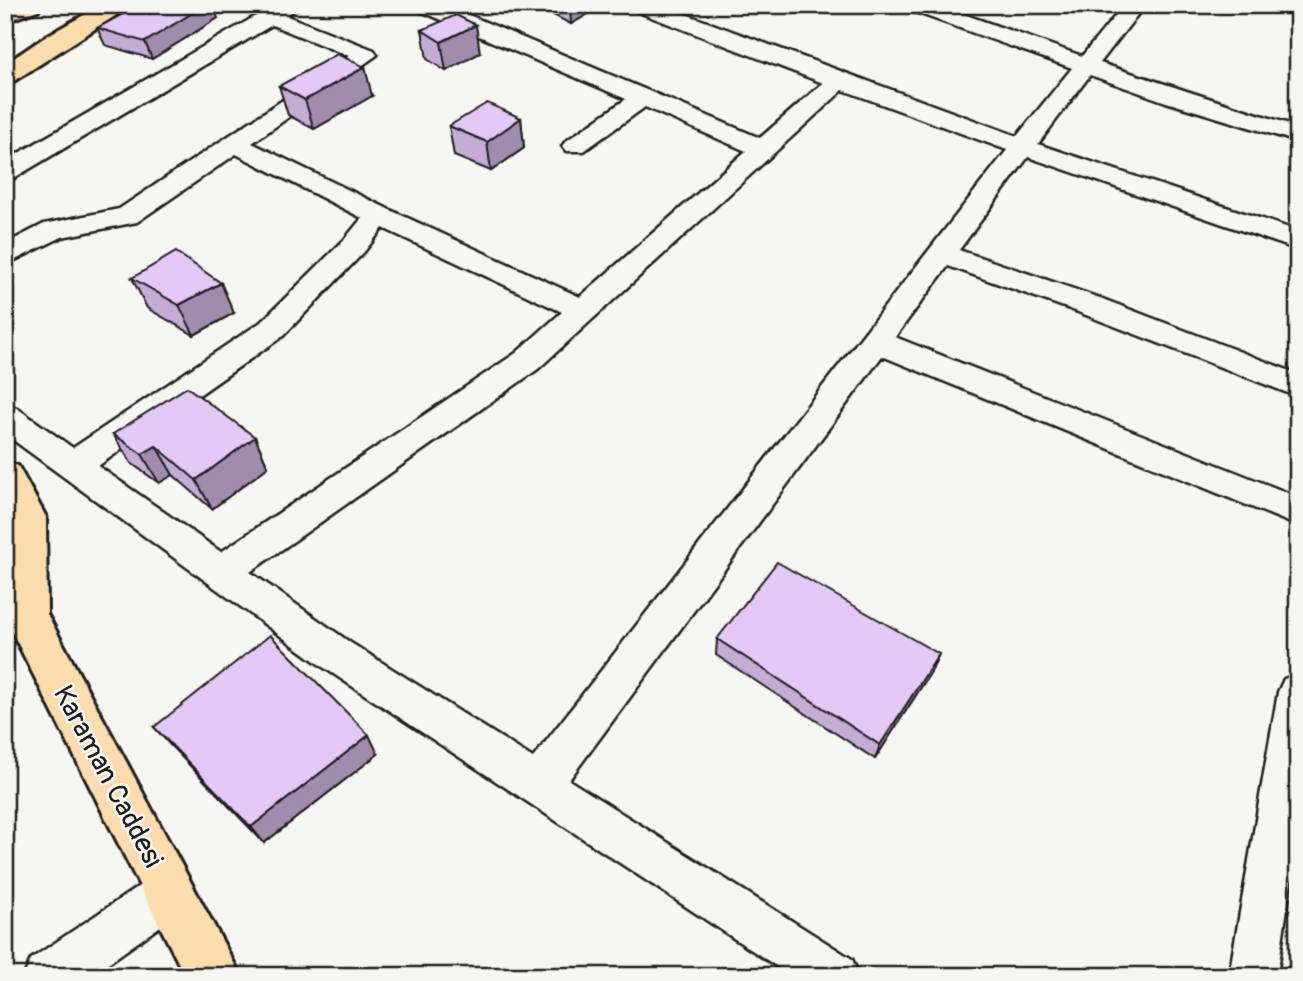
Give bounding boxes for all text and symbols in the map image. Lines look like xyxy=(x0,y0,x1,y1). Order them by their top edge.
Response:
street label: Karaman Caddesi xyxy=(45,680,170,874)

